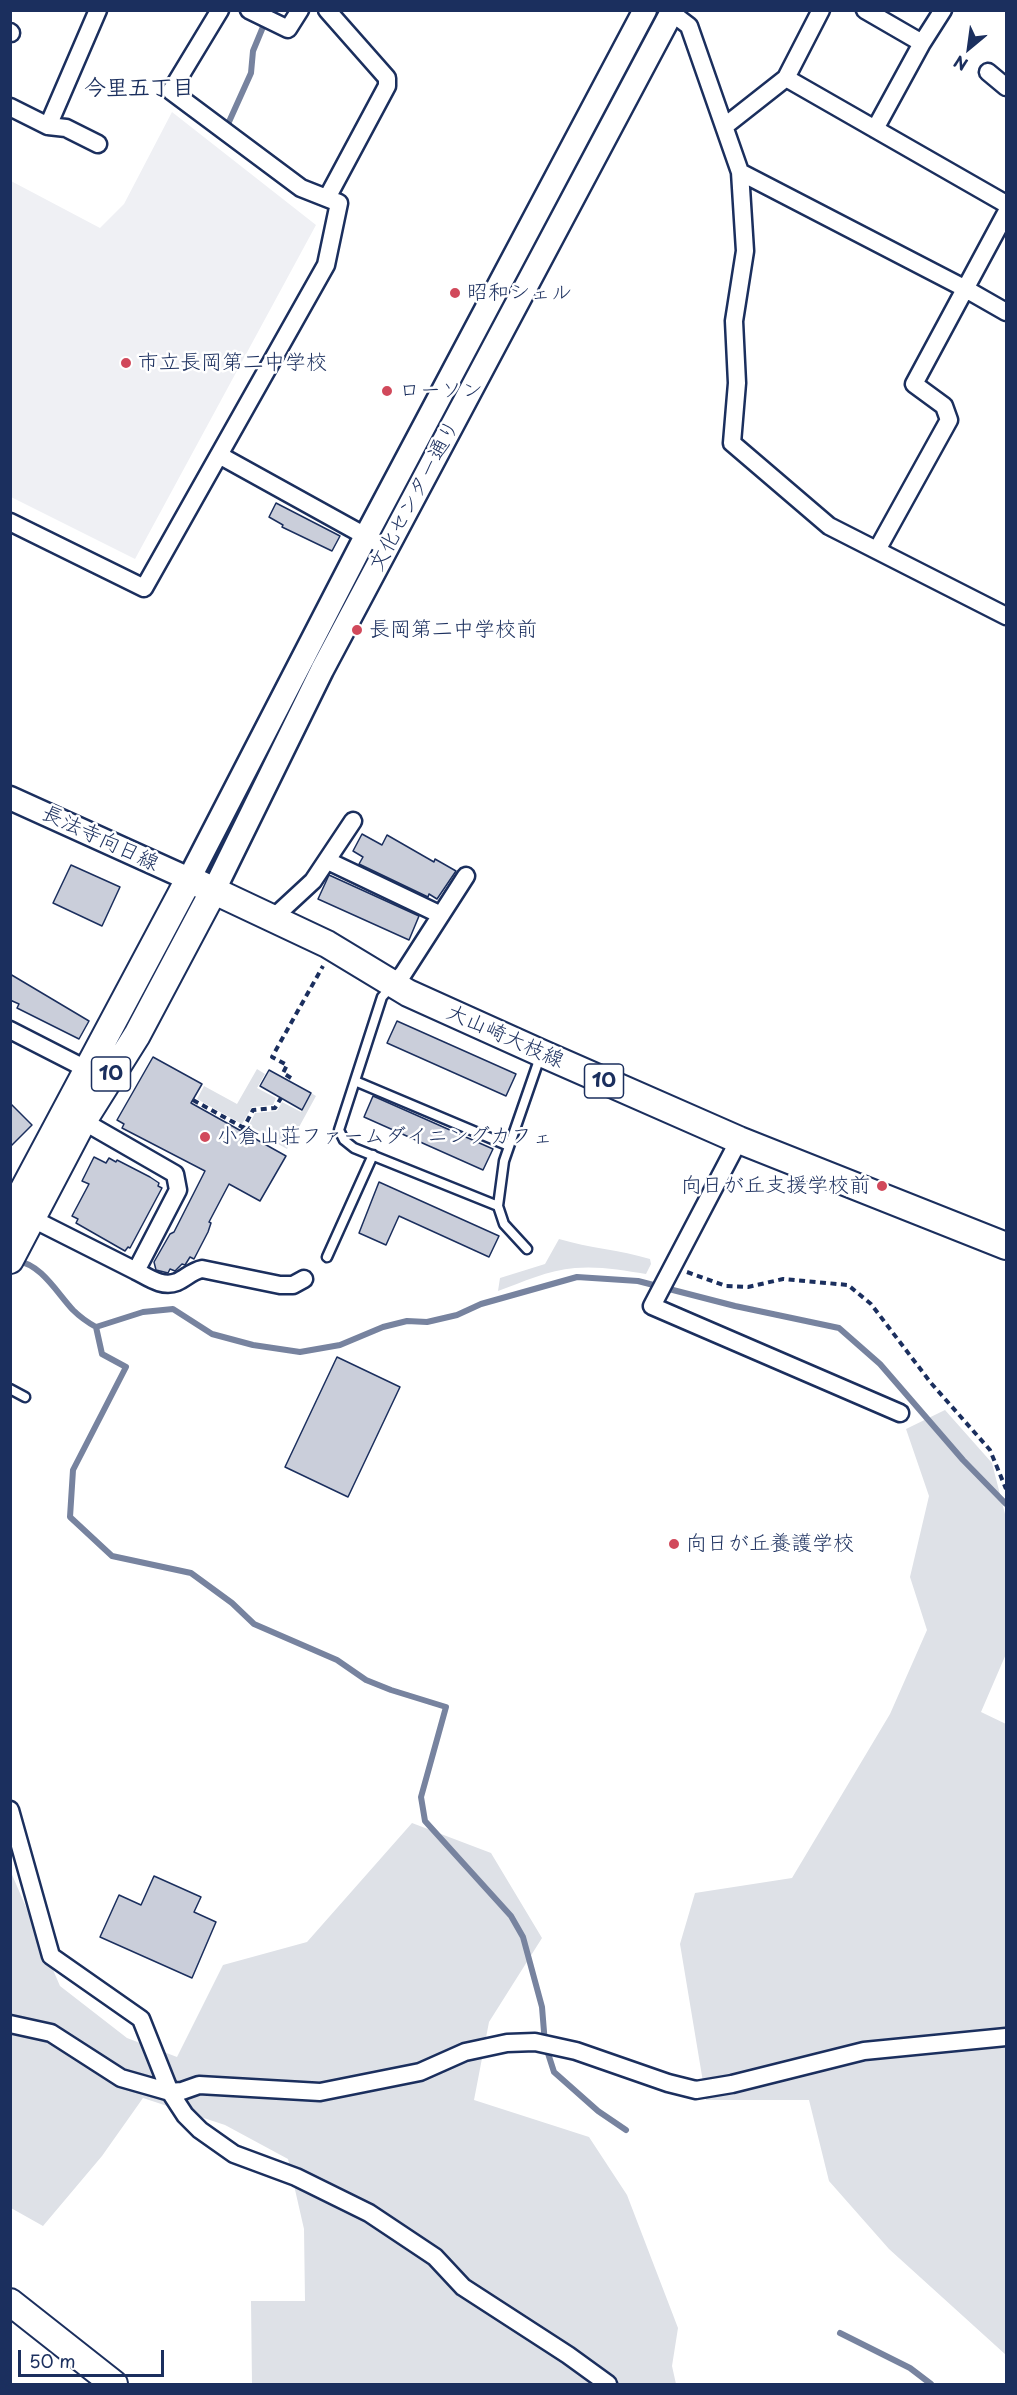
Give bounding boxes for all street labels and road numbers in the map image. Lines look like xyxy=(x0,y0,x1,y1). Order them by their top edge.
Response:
street label: 文化センター通り xyxy=(364,416,466,576)
street label: 長法寺向日線 xyxy=(38,801,162,877)
street label: 大山崎大枝線 xyxy=(442,1000,568,1074)
road number: 10 xyxy=(92,1057,130,1091)
road number: 10 xyxy=(584,1064,624,1098)

